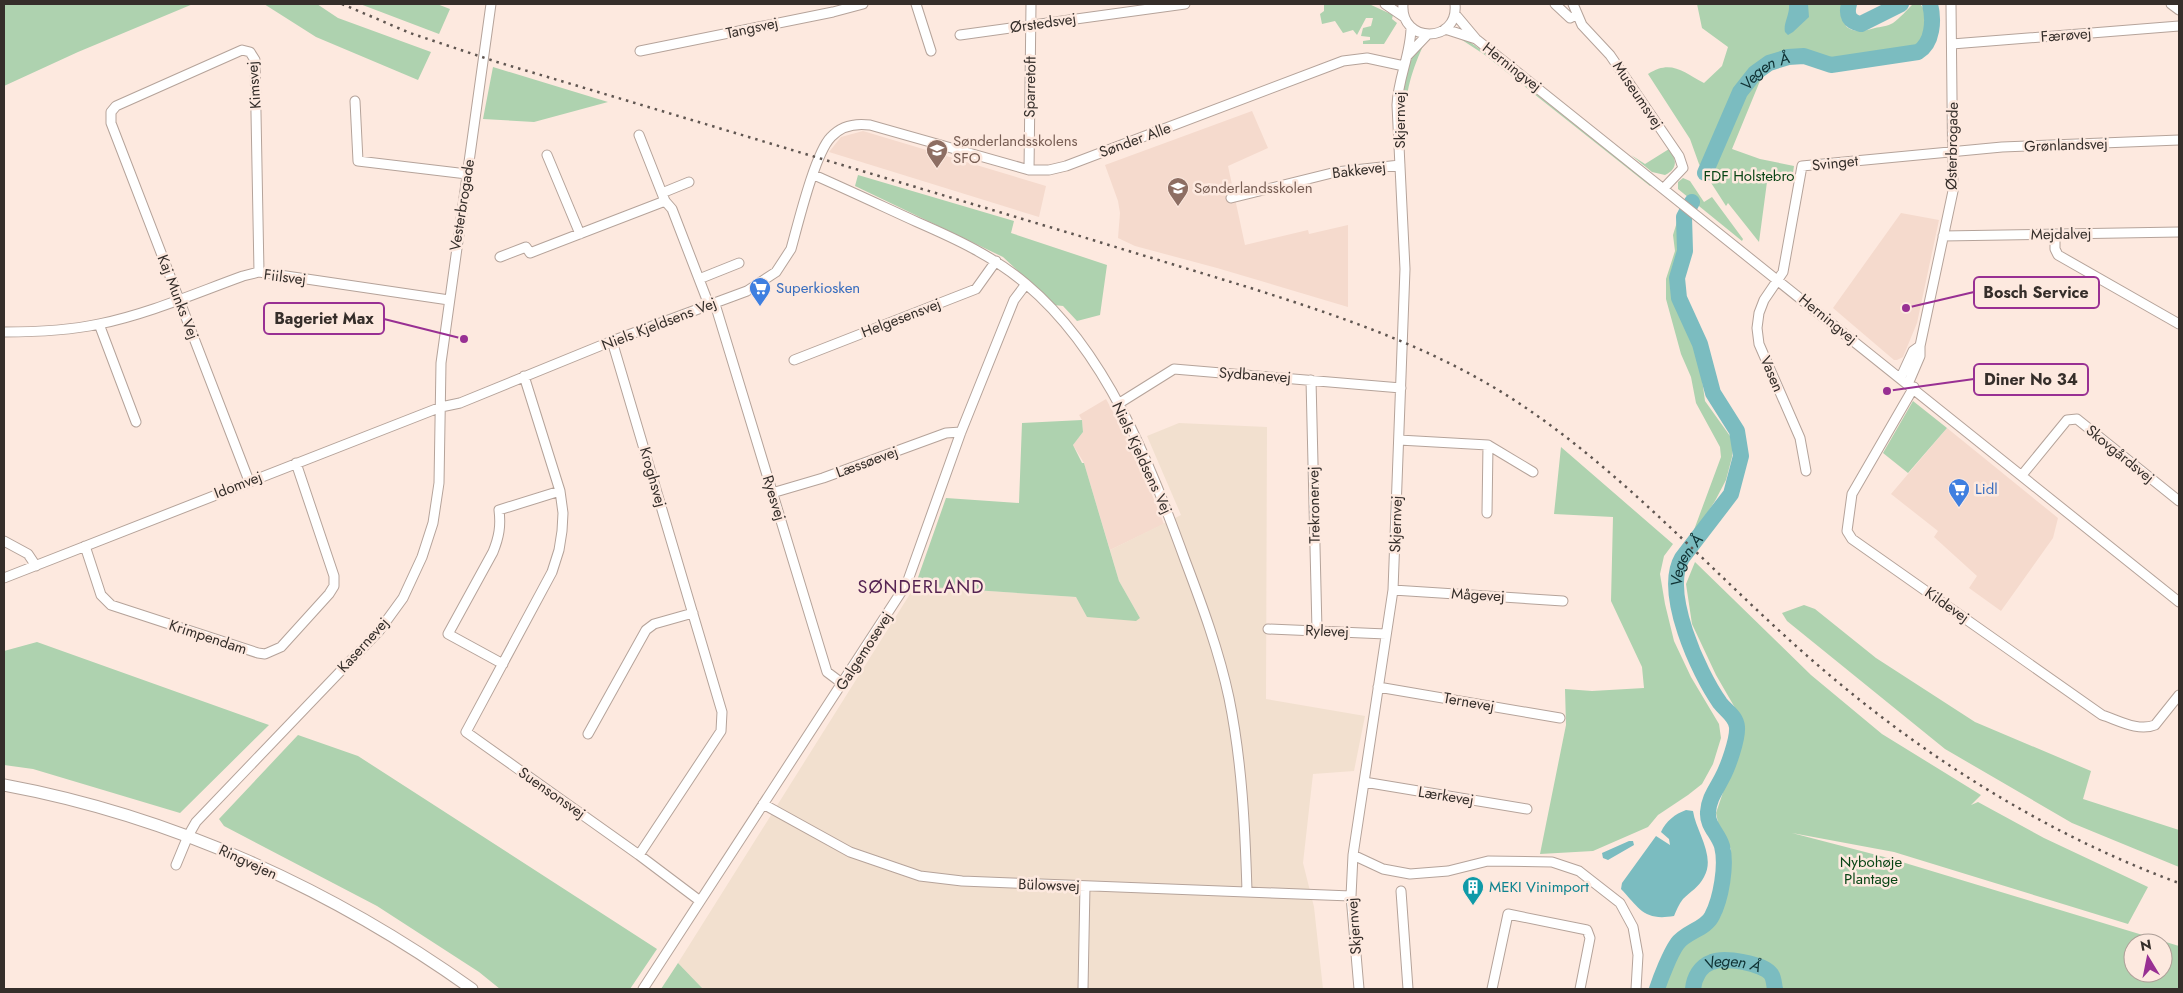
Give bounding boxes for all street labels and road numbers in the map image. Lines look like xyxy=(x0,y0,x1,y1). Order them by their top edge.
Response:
street label: Ørstedsvej xyxy=(1008,7,1078,39)
street label: Tangsvej xyxy=(724,12,780,44)
street label: Færøvej xyxy=(2040,22,2092,48)
street label: Herningvej xyxy=(1478,37,1546,97)
street label: Sparretoft xyxy=(1018,56,1042,118)
street label: Museumsvej xyxy=(1607,57,1669,133)
street label: Kimsvej xyxy=(241,60,267,110)
street label: Skjernvej xyxy=(1389,91,1411,149)
street label: Østerbrogade xyxy=(1940,102,1964,190)
street label: Sønder Alle xyxy=(1096,117,1174,163)
street label: Grønlandsvej xyxy=(2024,133,2108,157)
street label: Svinget xyxy=(1811,150,1860,176)
street label: Bakkevej xyxy=(1331,156,1387,184)
street label: Vesterbrogade xyxy=(444,157,480,252)
street label: Mejdalvej xyxy=(2030,222,2092,246)
street label: Kaj Munks Vej xyxy=(152,251,204,343)
street label: Fiilsvej xyxy=(263,263,307,291)
street label: Herningvej xyxy=(1794,289,1862,349)
street label: Niels Kjeldsens Vej xyxy=(598,292,720,356)
street label: Helgesensvej xyxy=(858,293,944,343)
street label: Vasen xyxy=(1755,353,1789,395)
street label: Sydbanevej xyxy=(1218,362,1292,388)
street label: Niels Kjeldsens Vej xyxy=(1106,398,1178,518)
street label: Skovgårdsvej xyxy=(2081,420,2159,488)
street label: Læssøevej xyxy=(833,441,901,483)
street label: Kroghsvej xyxy=(634,444,672,510)
street label: Idomvej xyxy=(211,466,265,504)
street label: Trekronervej xyxy=(1302,466,1326,544)
street label: Ryesvej xyxy=(757,473,791,523)
street label: Skjernvej xyxy=(1384,495,1408,553)
street label: Kildevej xyxy=(1920,582,1974,628)
street label: Mågevej xyxy=(1451,583,1505,607)
street label: Galgemosevej xyxy=(830,607,898,695)
street label: Kasernevej xyxy=(332,612,394,678)
street label: Krimpendam xyxy=(166,614,250,660)
street label: Rylevej xyxy=(1305,619,1349,643)
street label: Ternevej xyxy=(1442,687,1496,717)
street label: Suensonsvej xyxy=(514,762,590,824)
street label: Lærkevej xyxy=(1417,781,1475,811)
street label: Ringvejen xyxy=(215,839,281,885)
street label: Bülowsvej xyxy=(1018,873,1080,897)
street label: Skjernvej xyxy=(1341,897,1367,955)

